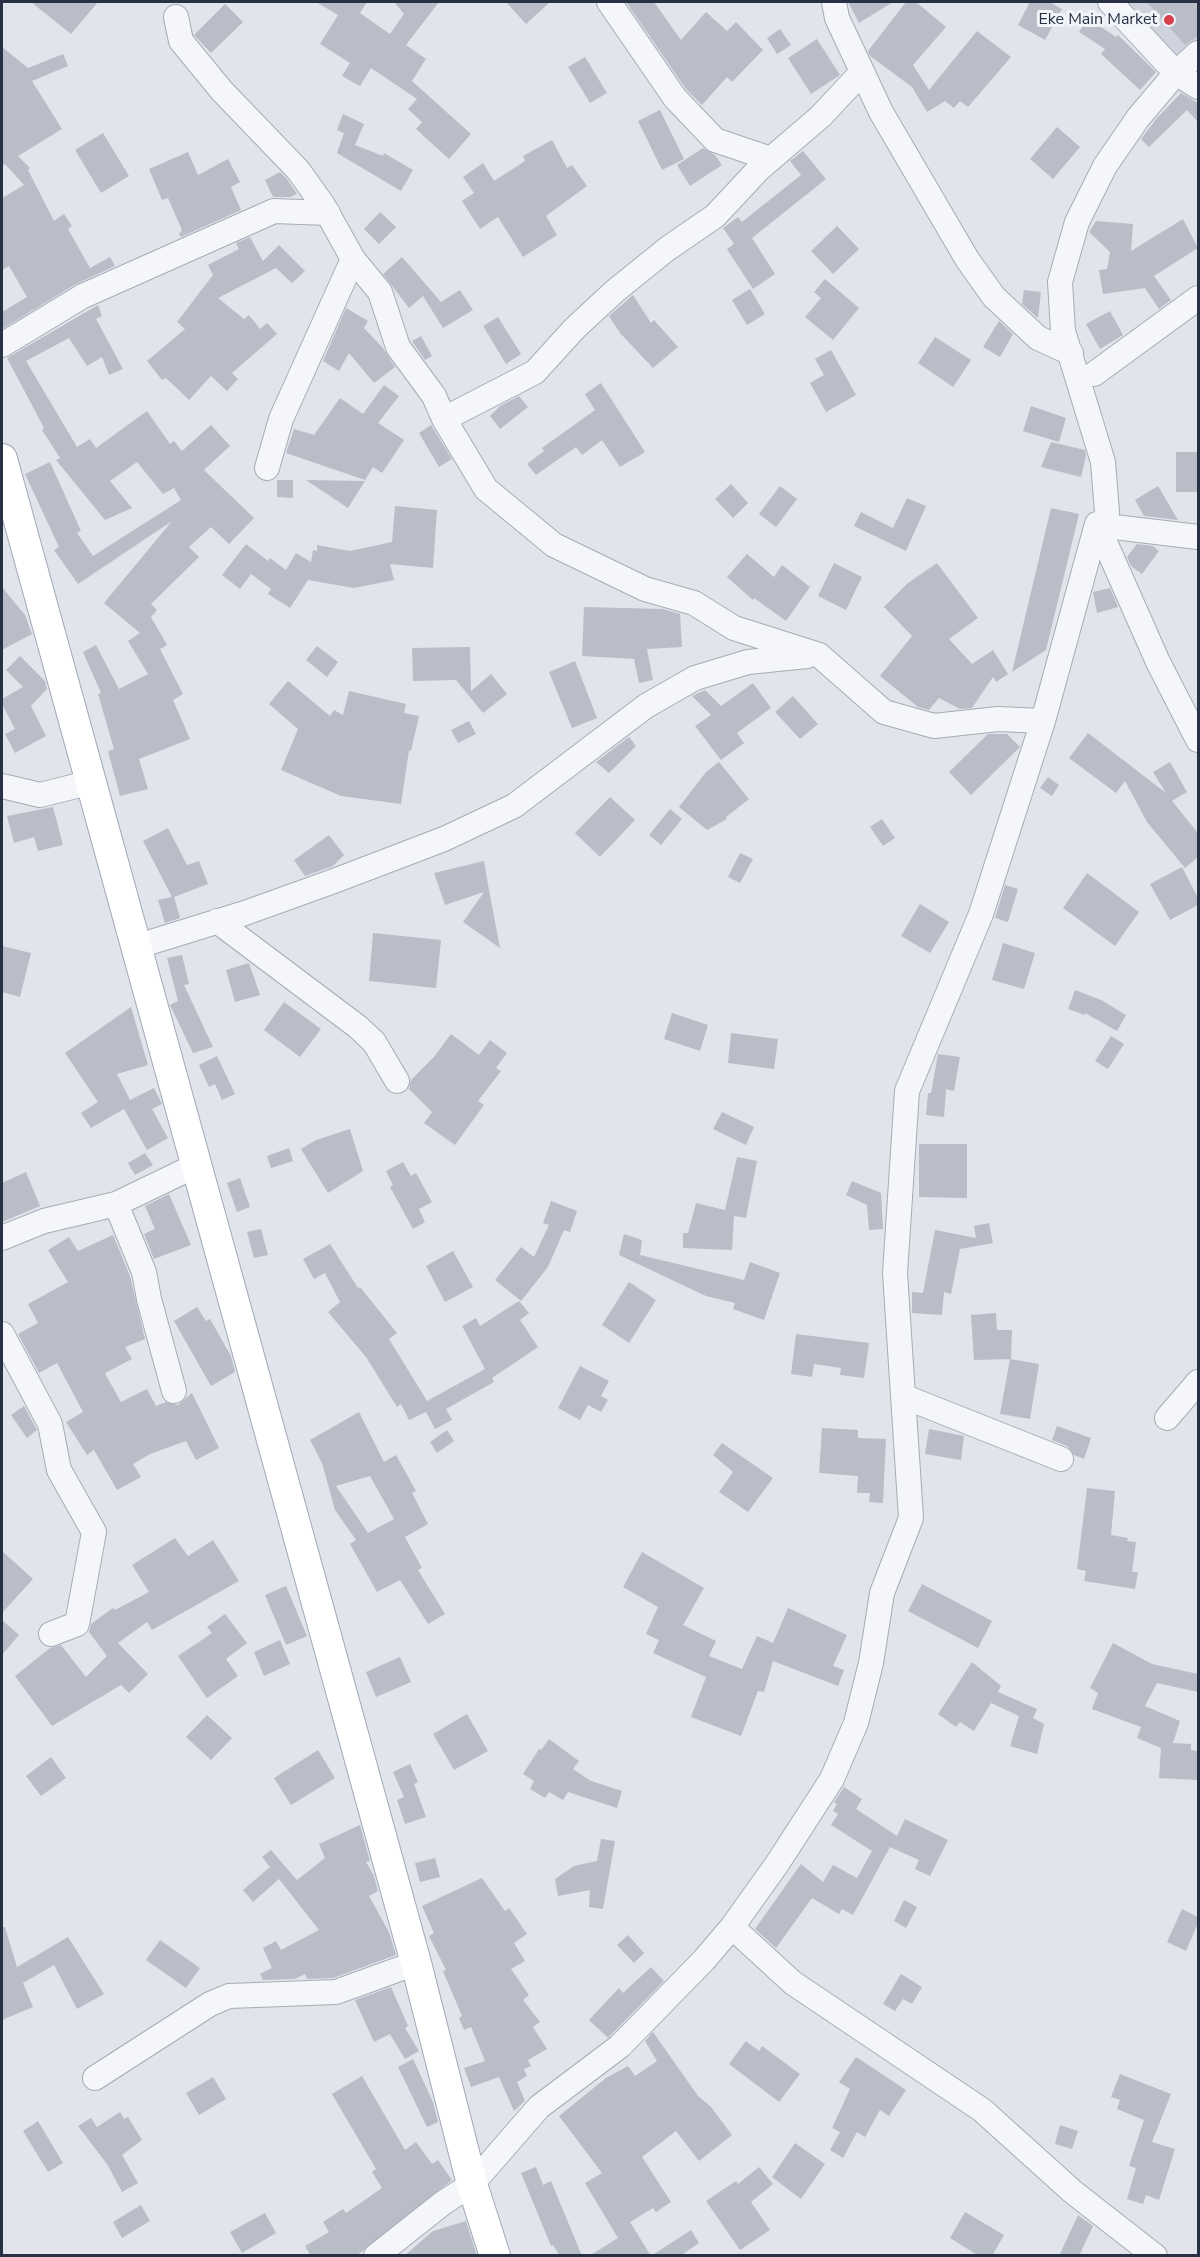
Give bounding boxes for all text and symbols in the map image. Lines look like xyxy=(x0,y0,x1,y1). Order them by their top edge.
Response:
place label: Eke Main Market xyxy=(1038,10,1157,30)
marker: Eke Main Market xyxy=(1162,13,1176,27)

